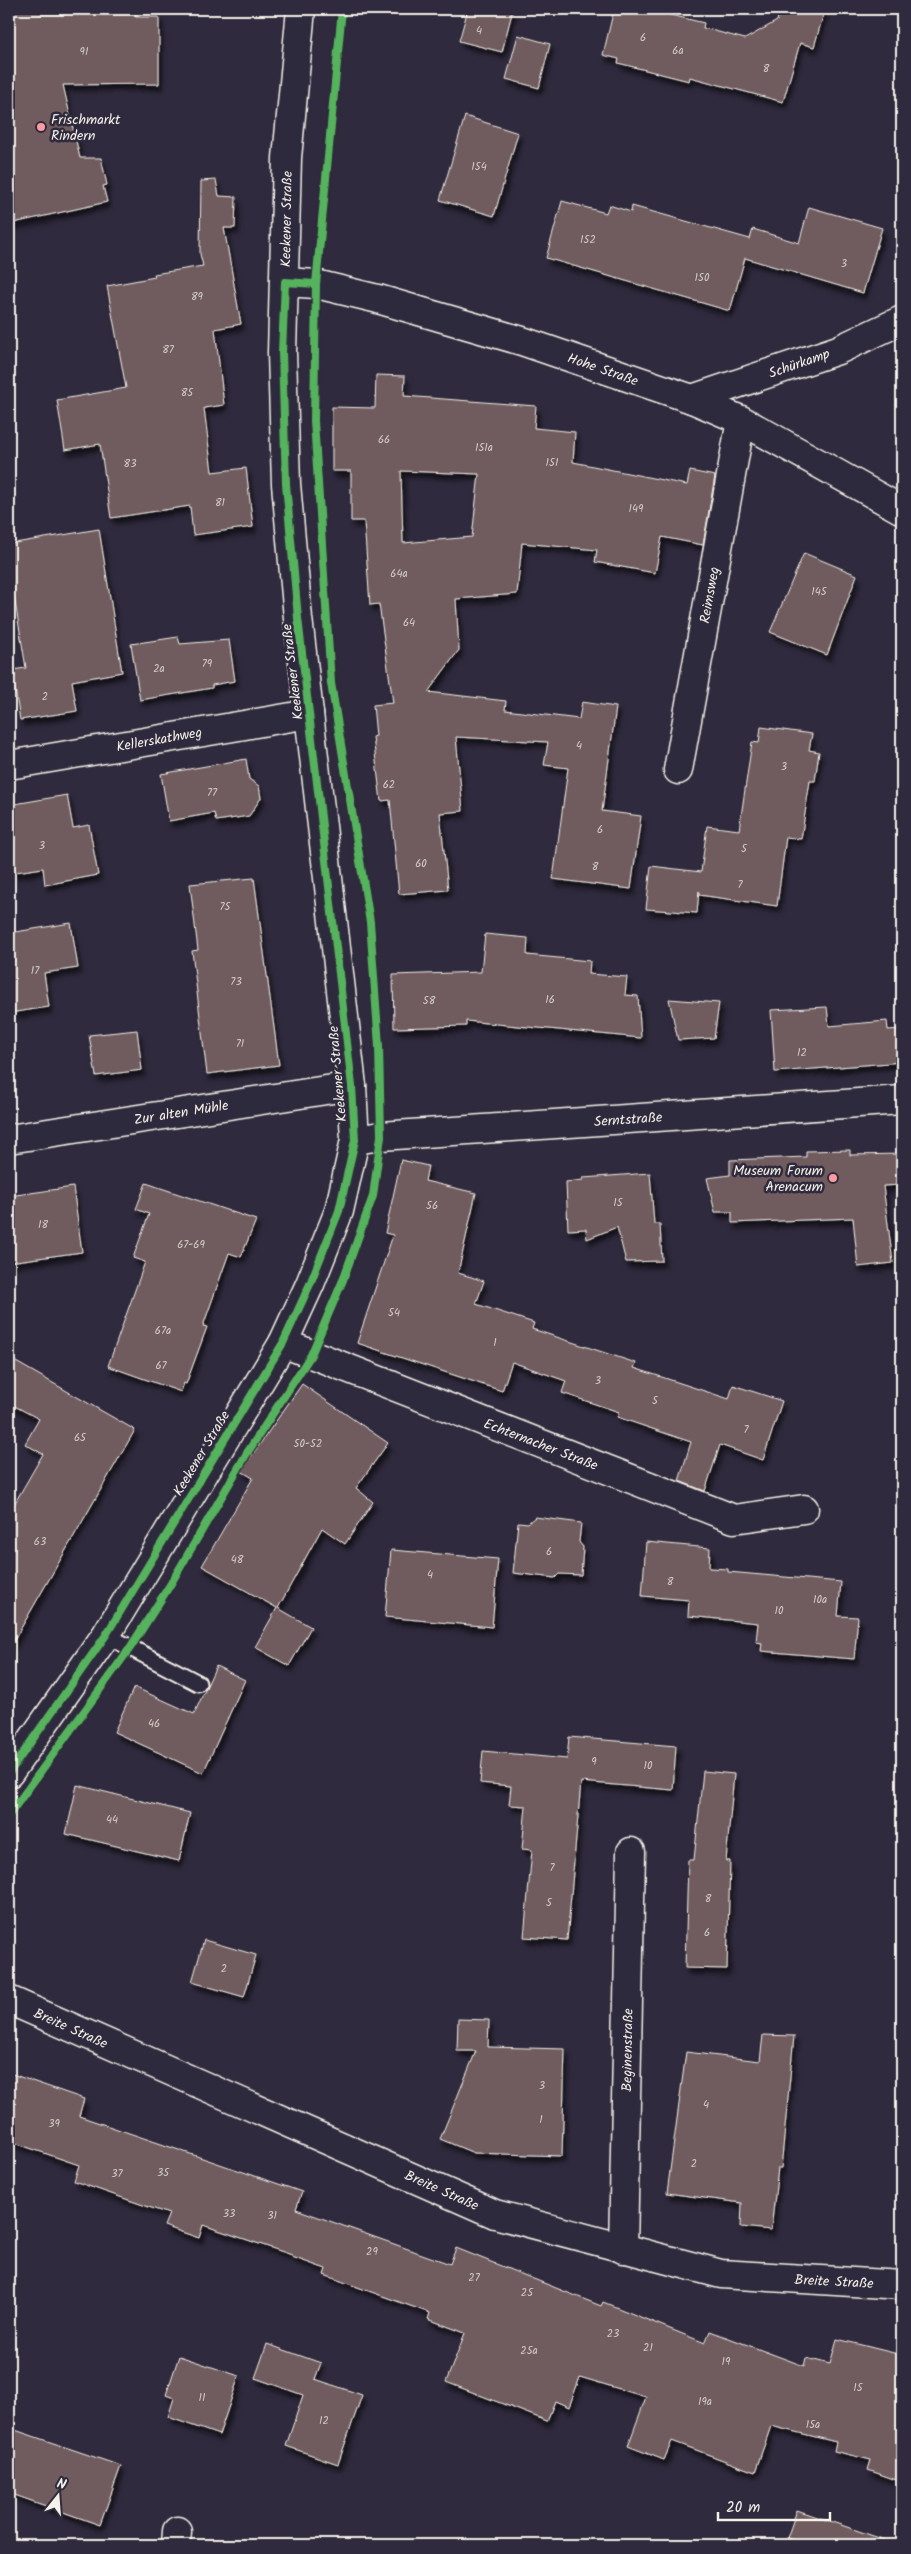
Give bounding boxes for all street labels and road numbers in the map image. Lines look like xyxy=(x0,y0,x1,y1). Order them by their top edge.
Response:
street label: Keekener Straße xyxy=(275,170,299,267)
street label: Schürkamp xyxy=(766,343,833,385)
street label: Hohe Straße xyxy=(564,348,642,393)
street label: Reimsweg xyxy=(694,565,726,625)
street label: Keekener Straße xyxy=(276,622,310,721)
street label: Kellerskathweg xyxy=(115,722,204,758)
street label: Keekener Straße xyxy=(323,1024,353,1123)
street label: Zur alten Mühle xyxy=(132,1095,231,1131)
street label: Serntstraße xyxy=(593,1107,664,1133)
street label: Keekener Straße xyxy=(168,1406,236,1500)
street label: Echternacher Straße xyxy=(480,1413,602,1477)
street label: Breite Straße xyxy=(30,2003,112,2055)
street label: Beginenstraße xyxy=(616,2007,640,2092)
street label: Breite Straße xyxy=(401,2165,483,2217)
street label: Breite Straße xyxy=(794,2269,875,2295)

